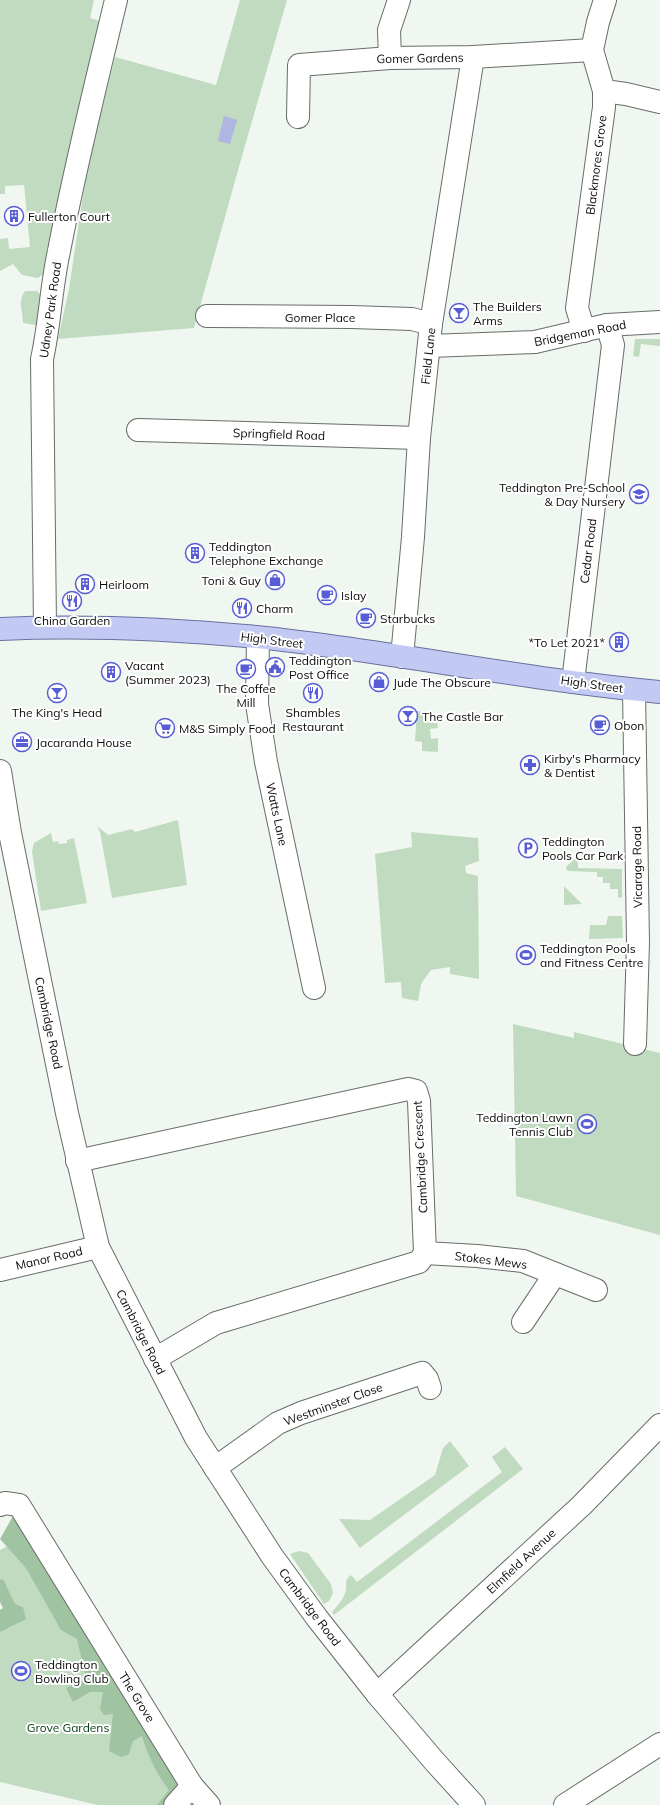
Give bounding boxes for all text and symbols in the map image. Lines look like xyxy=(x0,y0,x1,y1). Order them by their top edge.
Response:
street label: Gomer Gardens xyxy=(376,50,464,66)
street label: Blackmores Grove xyxy=(582,114,610,216)
building icon: Fullerton Court xyxy=(3,205,25,227)
place label: Fullerton Court xyxy=(28,209,110,224)
street label: Udney Park Road xyxy=(36,261,64,359)
place label: The Builders Arms xyxy=(473,299,542,328)
bar icon: The Builders Arms xyxy=(448,302,470,324)
street label: Gomer Place xyxy=(285,310,355,325)
street label: Bridgeman Road xyxy=(533,317,627,349)
street label: Field Lane xyxy=(418,327,438,385)
street label: Springfield Road xyxy=(233,425,325,443)
place label: Teddington Pre-School & Day Nursery xyxy=(499,480,626,509)
school or university icon: Teddington Pre-School & Day Nursery xyxy=(628,483,650,505)
street label: Cedar Road xyxy=(577,518,599,584)
place label: Teddington Telephone Exchange xyxy=(209,539,323,568)
building icon: Teddington Telephone Exchange xyxy=(184,542,206,564)
shop icon: Toni & Guy xyxy=(264,569,286,591)
building icon: Heirloom xyxy=(74,573,96,595)
place label: Toni & Guy xyxy=(202,573,262,588)
place label: Heirloom xyxy=(99,577,149,592)
cafe icon: Islay xyxy=(316,584,338,606)
place label: Islay xyxy=(341,588,367,603)
restaurant icon: China Garden xyxy=(61,590,83,612)
restaurant icon: Charm xyxy=(231,597,253,619)
place label: Charm xyxy=(256,601,293,616)
cafe icon: Starbucks xyxy=(355,607,377,629)
place label: Starbucks xyxy=(380,611,435,626)
place label: China Garden xyxy=(34,613,110,628)
street label: High Street xyxy=(240,629,304,651)
building icon: *To Let 2021* xyxy=(608,631,630,653)
place label: *To Let 2021* xyxy=(529,635,606,650)
place label: Teddington Post Office xyxy=(289,653,351,682)
public building icon: Teddington Post Office xyxy=(264,656,286,678)
place label: Vacant (Summer 2023) xyxy=(125,658,211,687)
cafe icon: The Coffee Mill xyxy=(235,658,257,680)
building icon: Vacant (Summer 2023) xyxy=(100,661,122,683)
shop icon: Jude The Obscure xyxy=(368,671,390,693)
street label: High Street xyxy=(560,672,624,696)
place label: Jude The Obscure xyxy=(393,675,491,690)
place label: The Coffee Mill xyxy=(216,681,276,710)
bar icon: The King's Head xyxy=(46,682,68,704)
restaurant icon: Shambles Restaurant xyxy=(302,682,324,704)
place label: The King's Head xyxy=(12,705,102,720)
place label: Shambles Restaurant xyxy=(282,705,344,734)
bar icon: The Castle Bar xyxy=(397,705,419,727)
place label: The Castle Bar xyxy=(422,709,504,724)
cafe icon: Obon xyxy=(589,714,611,736)
supermarket icon: M&S Simply Food xyxy=(154,717,176,739)
place label: Obon xyxy=(614,718,644,733)
place label: M&S Simply Food xyxy=(179,721,276,736)
office icon: Jacaranda House xyxy=(11,731,33,753)
place label: Jacaranda House xyxy=(36,735,132,750)
place label: Kirby's Pharmacy & Dentist xyxy=(544,751,641,780)
pharmacy icon: Kirby's Pharmacy & Dentist xyxy=(519,754,541,776)
street label: Watts Lane xyxy=(263,781,291,847)
street label: Vicarage Road xyxy=(629,826,645,908)
place label: Teddington Pools Car Park xyxy=(542,834,624,863)
parking icon: Teddington Pools Car Park xyxy=(517,837,539,859)
place label: Teddington Pools and Fitness Centre xyxy=(540,941,643,970)
sports icon: Teddington Pools and Fitness Centre xyxy=(515,944,537,966)
street label: Cambridge Road xyxy=(32,976,66,1070)
street label: Cambridge Crescent xyxy=(410,1100,430,1214)
place label: Teddington Lawn Tennis Club xyxy=(476,1110,573,1139)
sports icon: Teddington Lawn Tennis Club xyxy=(576,1113,598,1135)
street label: Manor Road xyxy=(14,1243,84,1273)
street label: Stokes Mews xyxy=(454,1248,528,1272)
street label: Cambridge Road xyxy=(113,1287,169,1377)
street label: Westminster Close xyxy=(282,1379,384,1429)
street label: Elmfield Avenue xyxy=(483,1525,559,1597)
street label: Cambridge Road xyxy=(276,1565,344,1649)
place label: Teddington Bowling Club xyxy=(35,1657,109,1686)
sports icon: Teddington Bowling Club xyxy=(10,1660,32,1682)
street label: The Grove xyxy=(116,1669,158,1725)
park label: Grove Gardens xyxy=(27,1720,109,1735)

